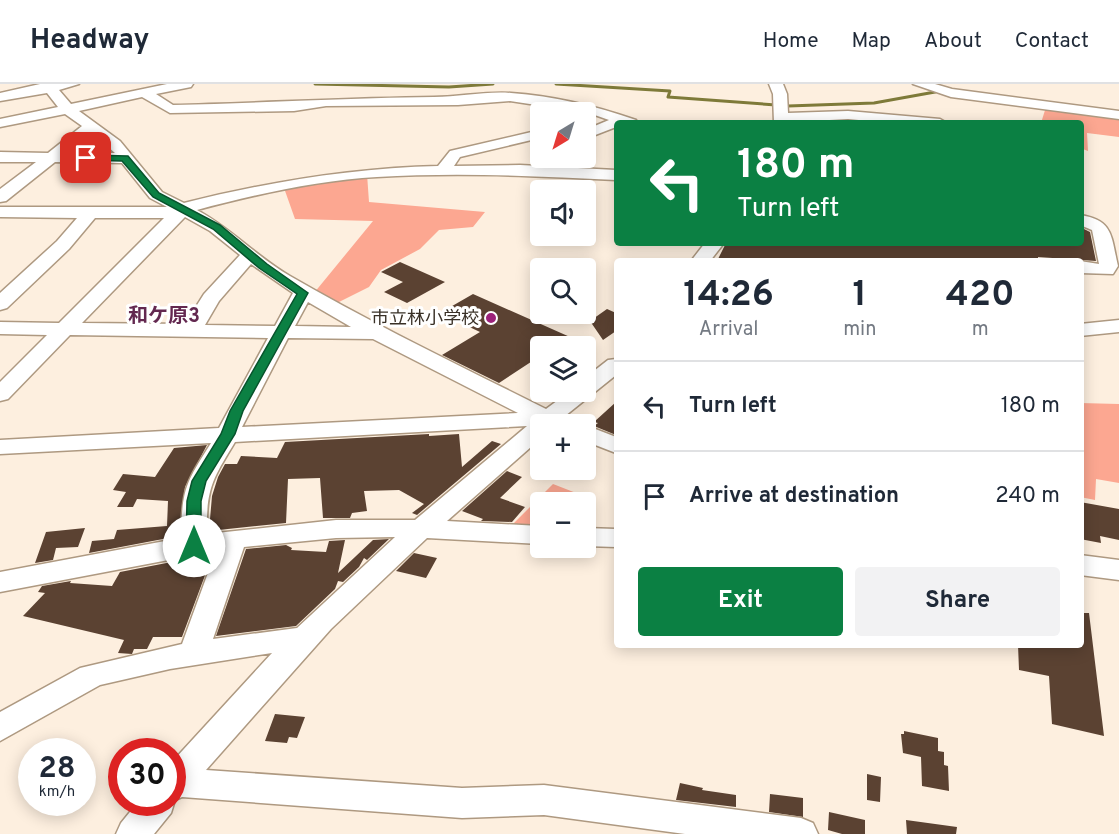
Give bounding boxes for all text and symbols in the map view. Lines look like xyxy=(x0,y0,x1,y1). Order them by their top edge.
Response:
text: Headway xyxy=(30,23,149,59)
text: Home xyxy=(763,28,819,55)
text: Map xyxy=(852,28,891,55)
text: About xyxy=(924,28,982,55)
text: Contact xyxy=(1015,28,1089,55)
north arrow xyxy=(530,102,596,168)
map controls xyxy=(530,102,596,558)
pin xyxy=(60,132,111,183)
text: 180 m xyxy=(737,140,854,193)
icon: arrive xyxy=(69,141,102,174)
icon: left xyxy=(638,144,716,222)
button: sound xyxy=(530,180,596,246)
text: Turn left xyxy=(737,192,839,226)
button: search xyxy=(530,258,596,324)
text: 14:26 xyxy=(683,273,774,319)
text: 1 xyxy=(853,273,867,319)
text: 420 xyxy=(946,273,1015,319)
district label: 和ケ原3 xyxy=(128,304,200,330)
place label: 市立林小学校 xyxy=(371,308,479,331)
marker: 市立林小学校 xyxy=(484,311,498,325)
text: Arrival xyxy=(699,317,758,343)
text: min xyxy=(843,317,876,343)
text: m xyxy=(972,317,989,343)
button: layers xyxy=(530,336,596,402)
icon: left xyxy=(638,390,671,423)
text: Turn left xyxy=(689,393,777,420)
text: 180 m xyxy=(1001,393,1060,420)
button: + xyxy=(530,414,596,480)
icon: arrive xyxy=(638,480,671,513)
text: Arrive at destination xyxy=(689,483,899,510)
text: 240 m xyxy=(995,483,1060,510)
button: − xyxy=(530,492,596,558)
position arrow xyxy=(162,514,226,578)
button: Exit xyxy=(638,567,843,636)
button: Share xyxy=(855,567,1060,636)
speed limit sign: 30 xyxy=(108,738,186,816)
text: 28 xyxy=(38,751,76,788)
text: km/h xyxy=(39,783,75,802)

